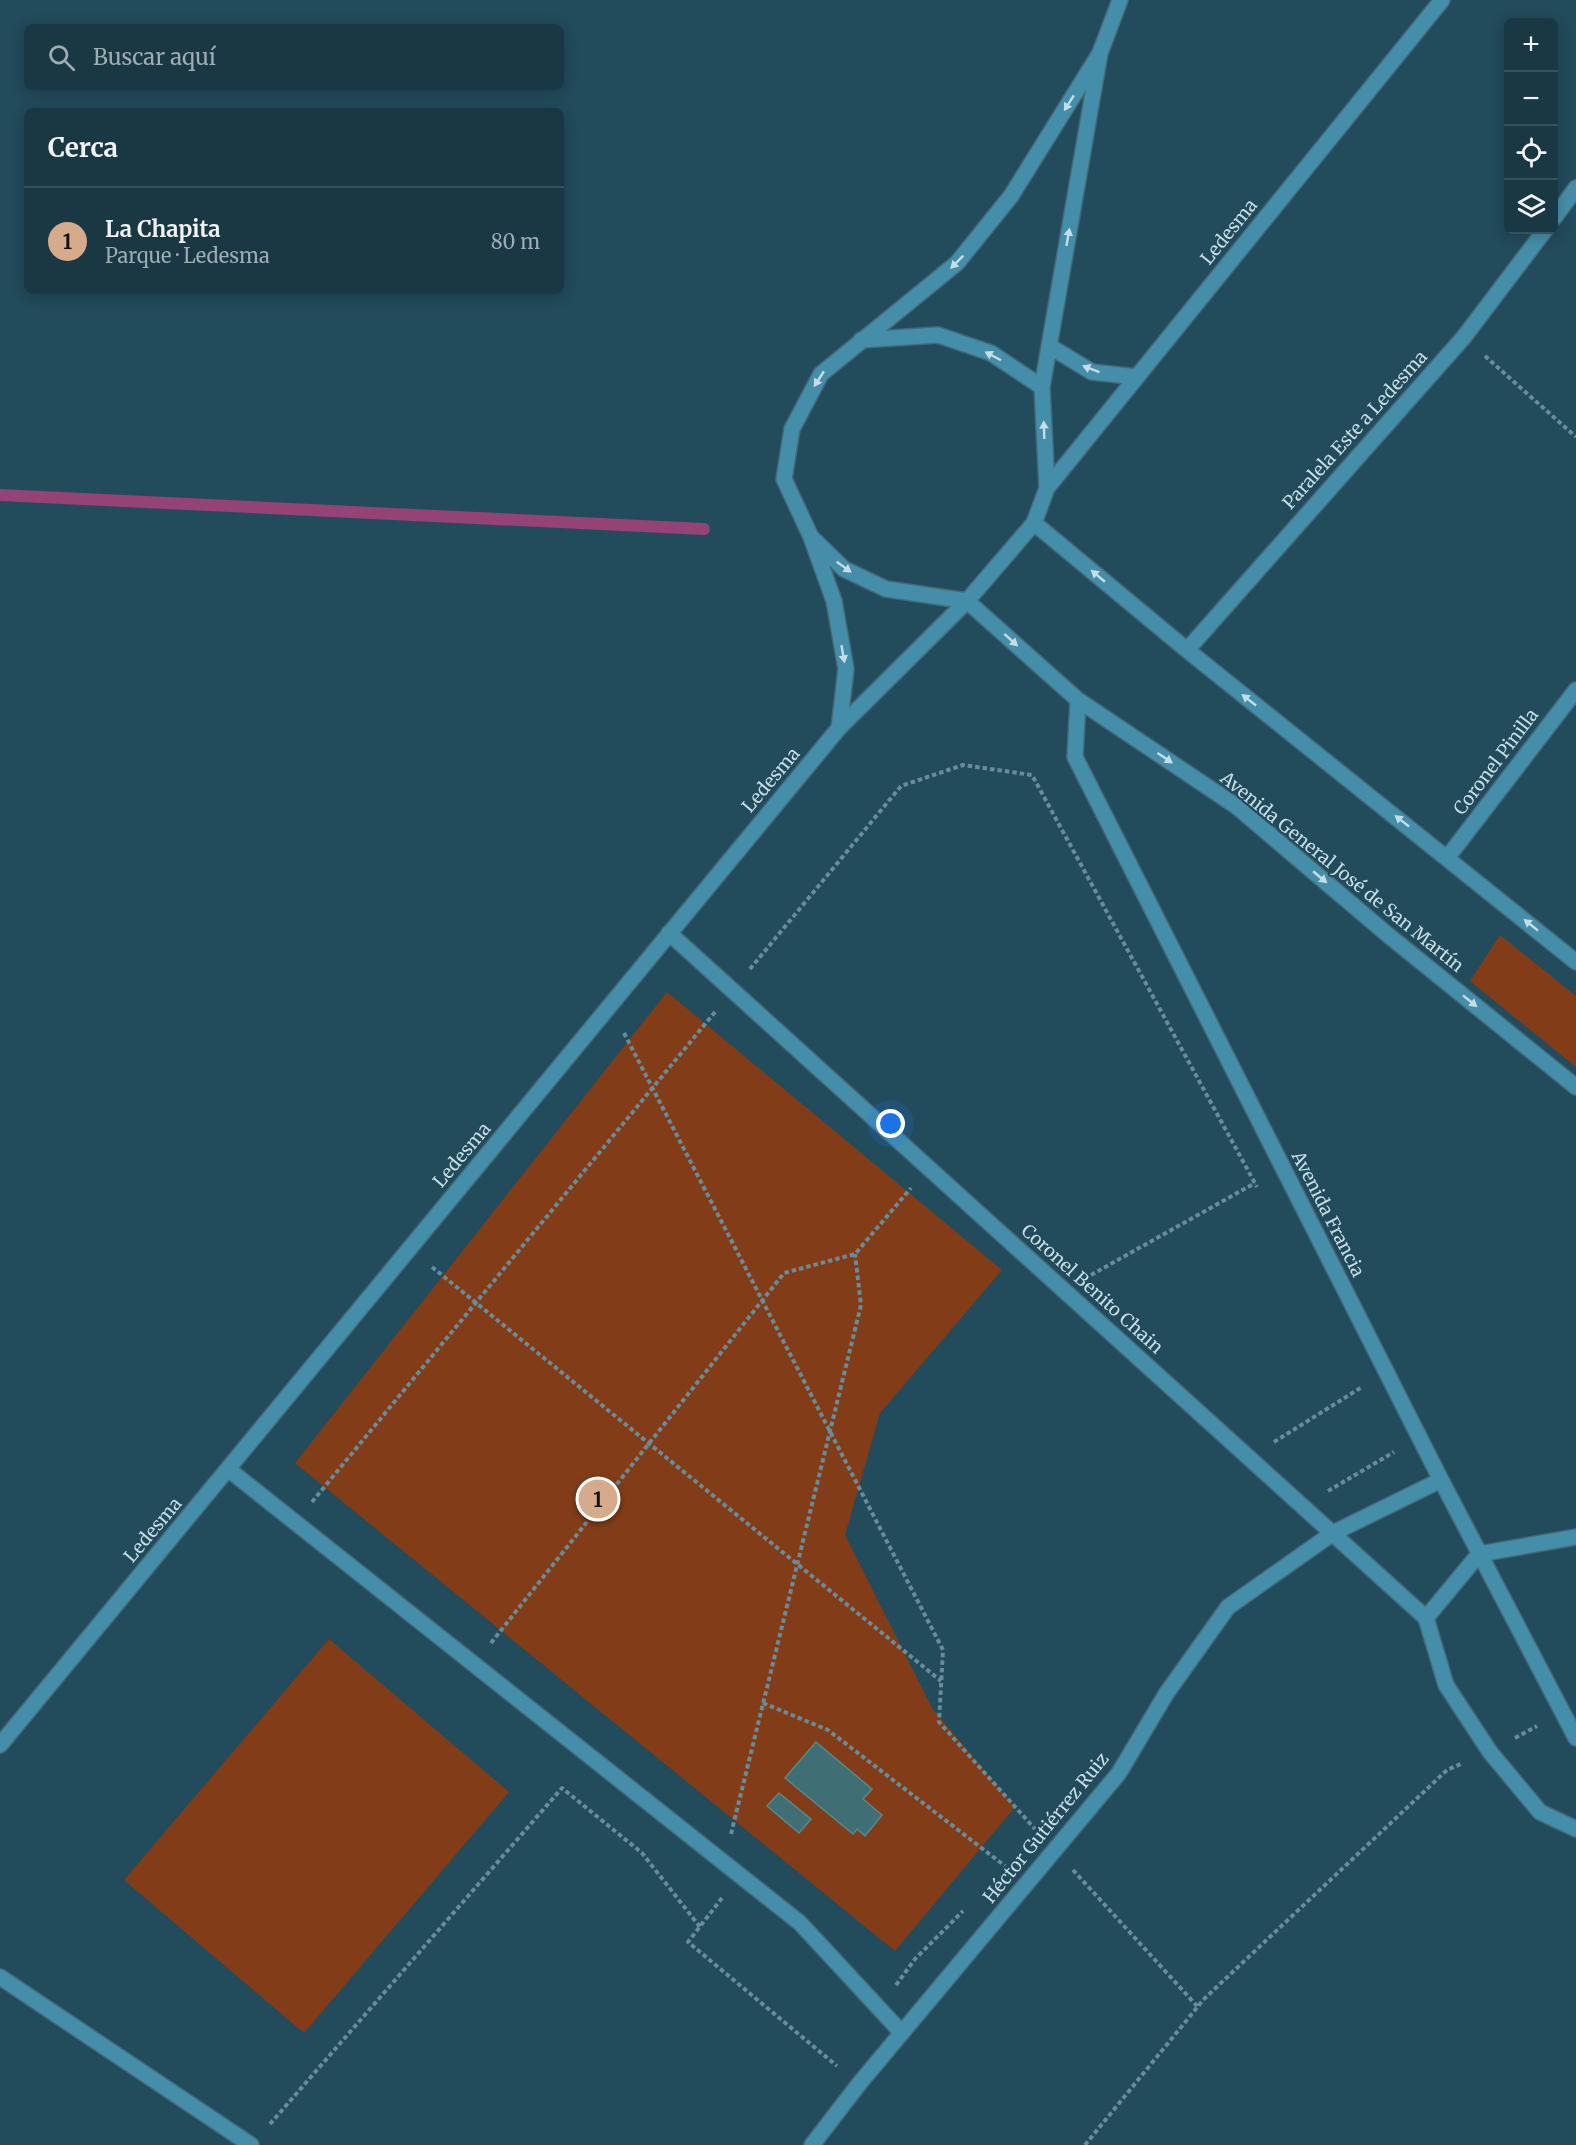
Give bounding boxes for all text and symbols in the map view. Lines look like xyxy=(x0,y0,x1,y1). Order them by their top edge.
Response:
map controls xyxy=(1504,18,1558,234)
button: + xyxy=(1504,18,1558,72)
search box xyxy=(24,24,564,90)
icon: search xyxy=(45,41,78,74)
text: Buscar aquí xyxy=(93,43,216,71)
button: − xyxy=(1504,72,1558,126)
one-way arrow xyxy=(1063,95,1074,111)
button: locate xyxy=(1504,126,1558,180)
text: Cerca xyxy=(48,131,118,164)
button: layers xyxy=(1504,180,1558,234)
street label: Ledesma xyxy=(1195,194,1262,269)
text: La Chapita xyxy=(105,215,221,243)
one-way arrow xyxy=(1064,228,1073,247)
text: 1 xyxy=(63,229,72,254)
text: 80 m xyxy=(491,229,540,254)
text: Parque · Ledesma xyxy=(105,243,270,268)
one-way arrow xyxy=(950,254,964,268)
street label: Paralela Este a Ledesma xyxy=(1277,345,1432,514)
one-way arrow xyxy=(984,351,1001,361)
one-way arrow xyxy=(1081,364,1099,374)
one-way arrow xyxy=(813,371,825,387)
one-way arrow xyxy=(1040,420,1049,439)
one-way arrow xyxy=(835,561,851,573)
one-way arrow xyxy=(1090,570,1106,583)
one-way arrow xyxy=(1003,633,1018,646)
one-way arrow xyxy=(839,645,848,664)
one-way arrow xyxy=(1241,694,1257,707)
street label: Coronel Pinilla xyxy=(1448,704,1543,819)
street label: Ledesma xyxy=(737,742,805,817)
one-way arrow xyxy=(1157,753,1174,764)
street label: Avenida General José de San Martín xyxy=(1215,766,1469,977)
one-way arrow xyxy=(1394,816,1409,828)
one-way arrow xyxy=(1312,870,1327,883)
one-way arrow xyxy=(1523,920,1538,932)
one-way arrow xyxy=(1462,995,1478,1008)
your location xyxy=(876,1109,905,1138)
street label: Ledesma xyxy=(428,1117,496,1192)
street label: Avenida Francia xyxy=(1286,1146,1370,1281)
street label: Coronel Benito Chain xyxy=(1017,1219,1168,1358)
pin: 1 xyxy=(578,1476,618,1522)
street label: Ledesma xyxy=(119,1492,187,1567)
street label: Héctor Gutiérrez Ruiz xyxy=(978,1748,1114,1908)

